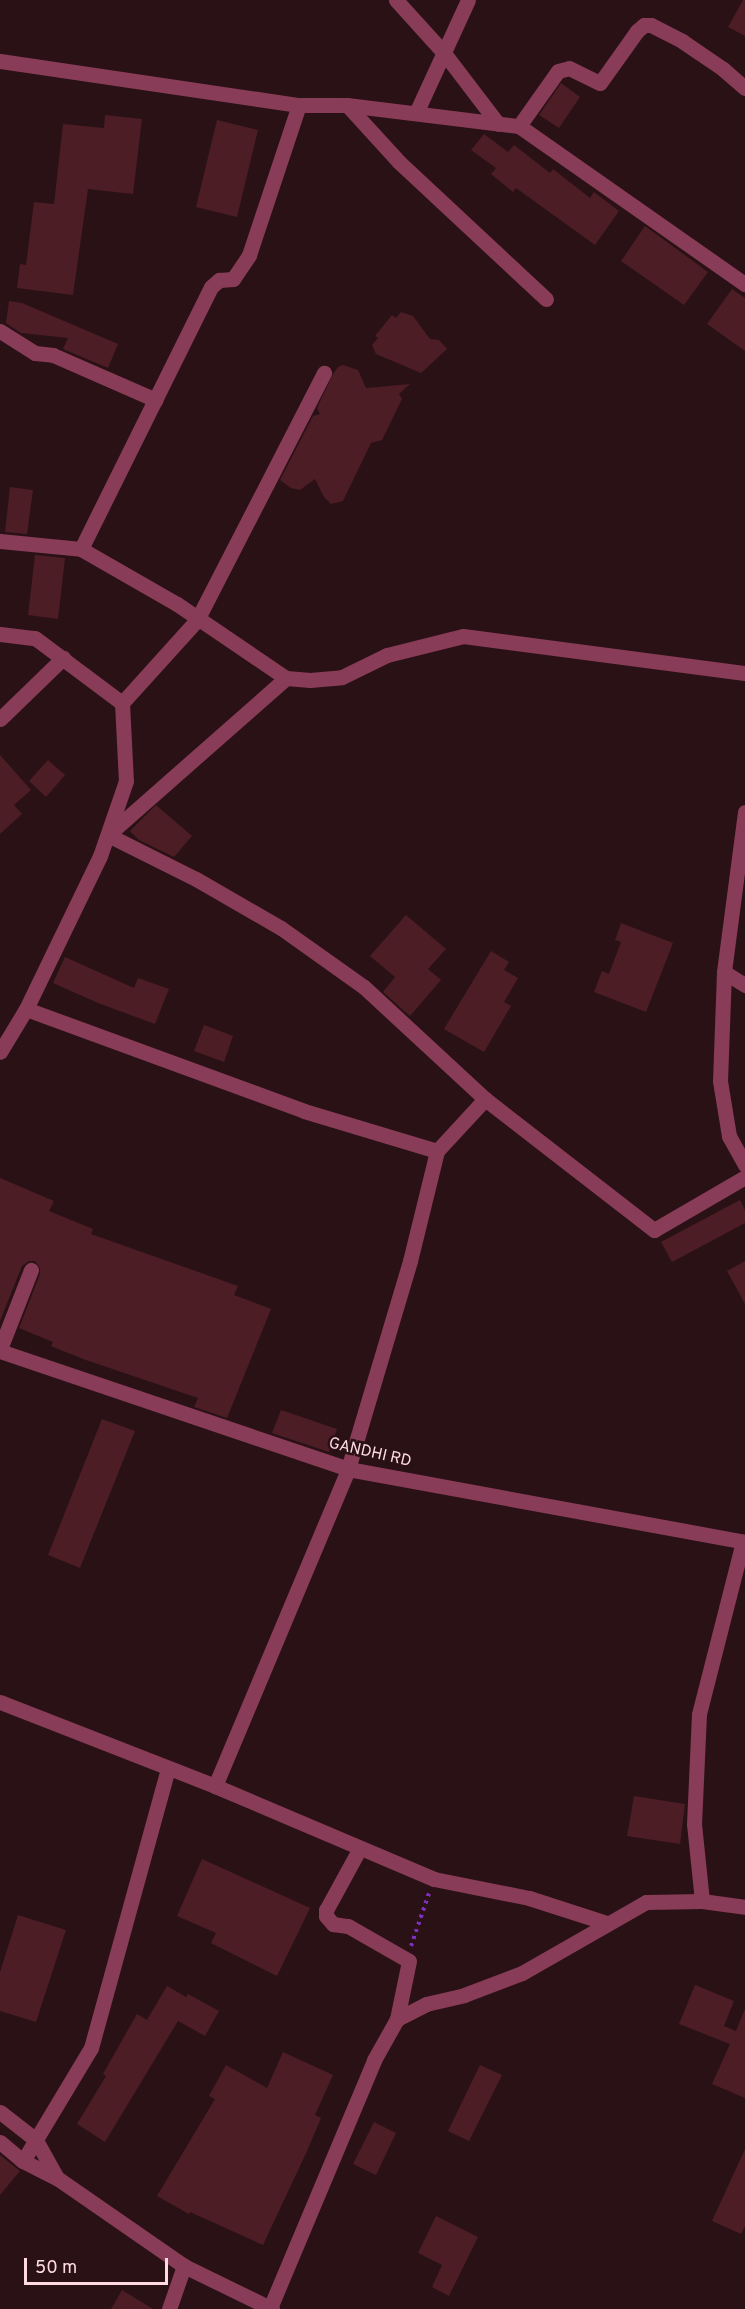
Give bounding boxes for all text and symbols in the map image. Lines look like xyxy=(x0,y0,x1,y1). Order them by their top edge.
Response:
street label: GANDHI RD xyxy=(327,1434,413,1472)
scale bar xyxy=(27,2246,171,2284)
text: 50 m xyxy=(35,2257,77,2280)

